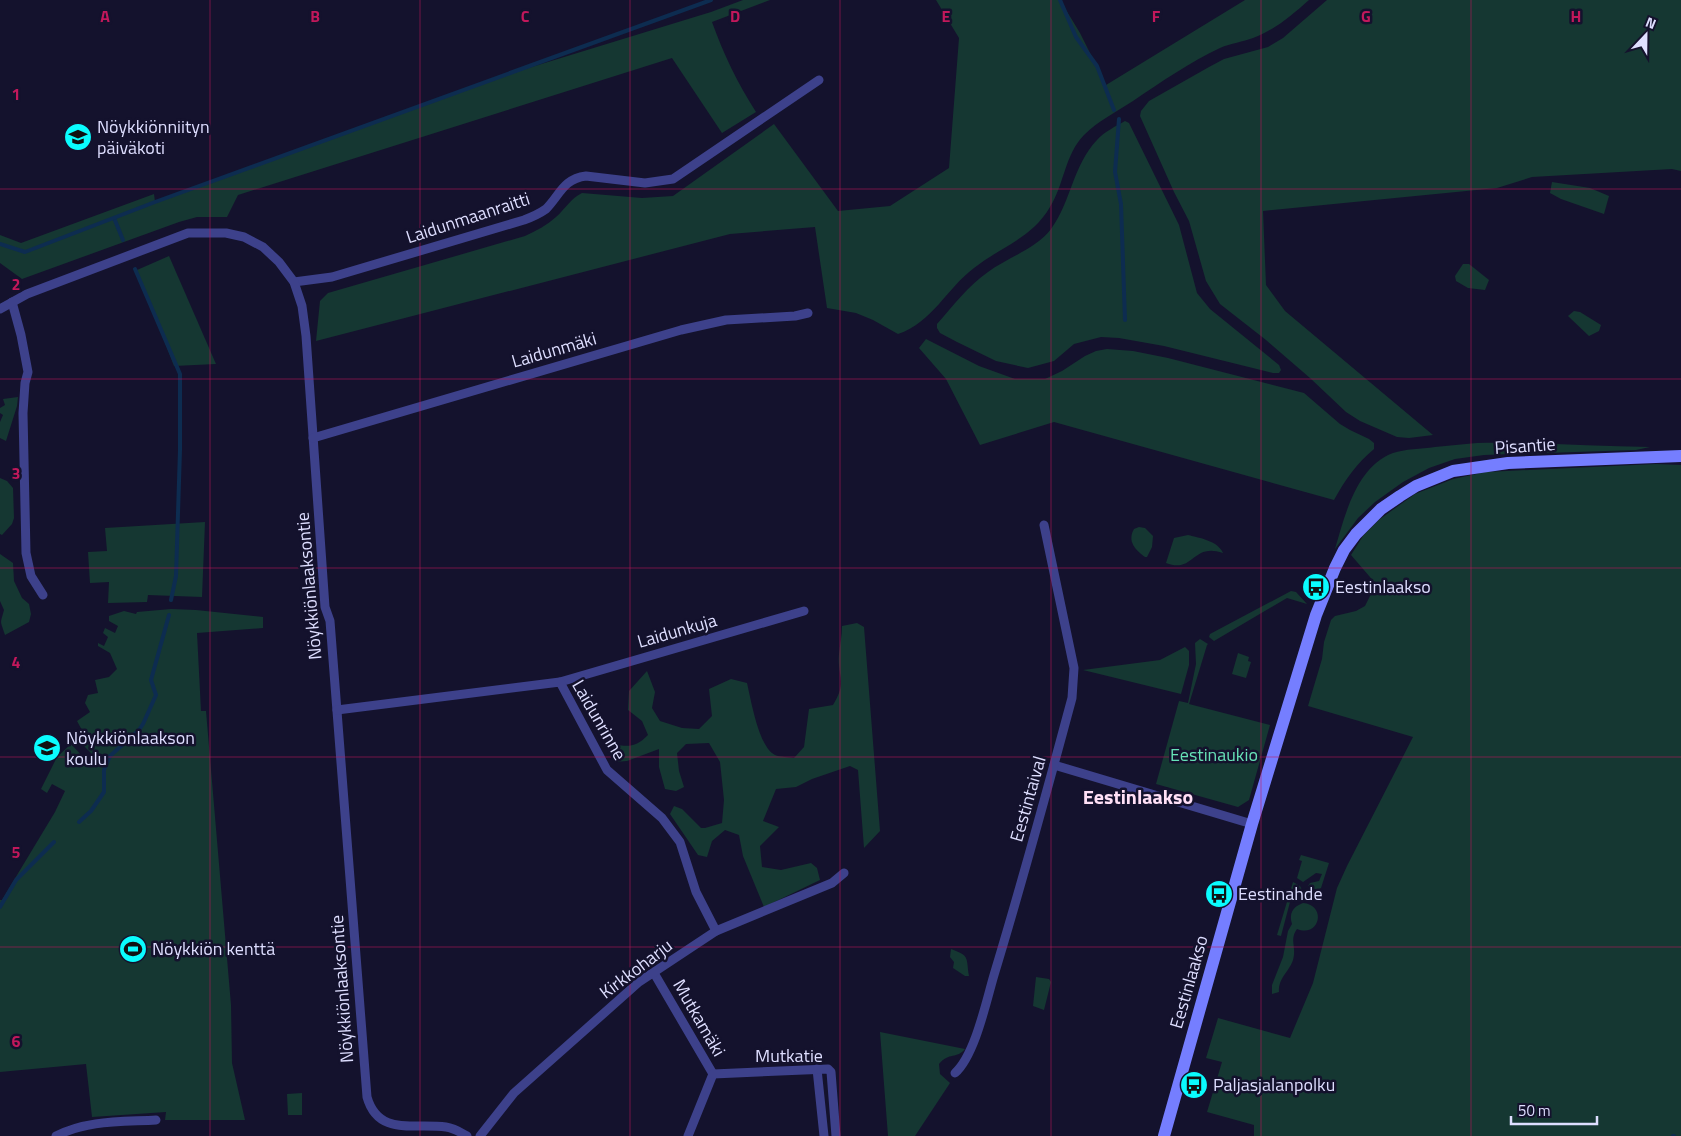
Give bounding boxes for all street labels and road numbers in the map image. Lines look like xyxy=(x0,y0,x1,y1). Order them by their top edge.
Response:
street label: Laidunmaanraitti xyxy=(402,185,533,250)
street label: Laidunmäki xyxy=(508,325,599,374)
street label: Pisantie xyxy=(1494,430,1556,461)
street label: Nöykkiönlaaksontie xyxy=(289,511,328,661)
street label: Laidunkuja xyxy=(634,606,720,655)
street label: Laidunrinne xyxy=(566,674,633,765)
street label: Eestintaival xyxy=(1002,753,1053,845)
street label: Nöykkiönlaaksontie xyxy=(323,914,360,1064)
street label: Kirkkoharju xyxy=(593,932,678,1005)
street label: Eestinlaakso xyxy=(1162,932,1215,1032)
street label: Mutkamäki xyxy=(666,974,732,1061)
street label: Mutkatie xyxy=(755,1042,823,1069)

